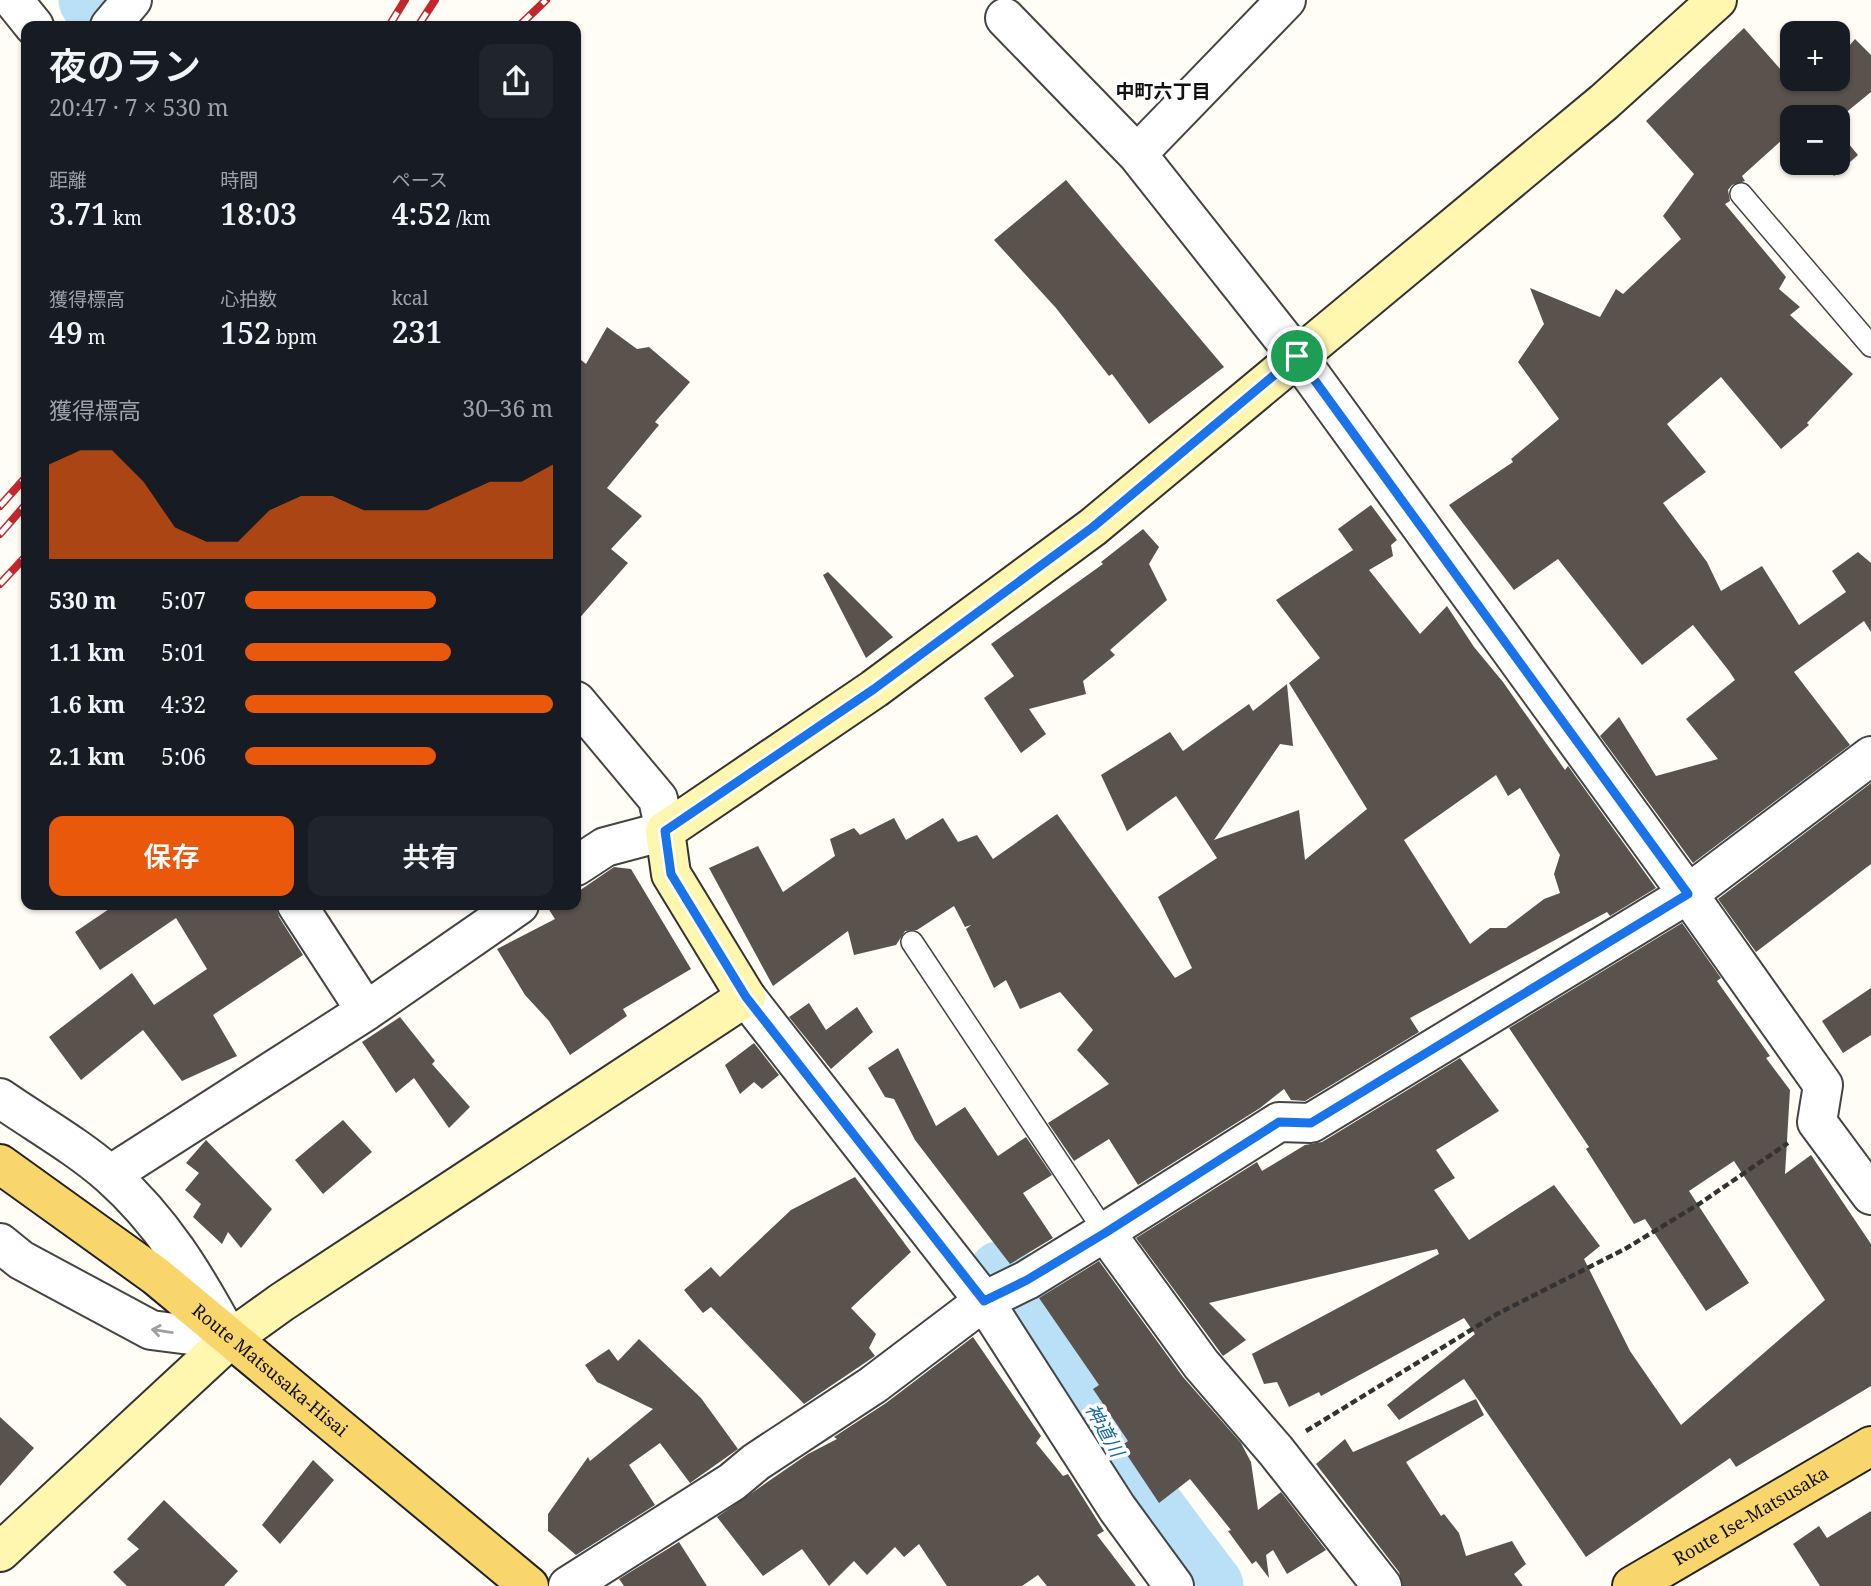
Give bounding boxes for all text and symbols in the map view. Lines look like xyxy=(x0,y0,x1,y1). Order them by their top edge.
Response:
map controls xyxy=(1780,21,1850,175)
button: + xyxy=(1780,21,1850,91)
text: 夜のラン xyxy=(49,39,201,91)
button: share xyxy=(479,44,553,118)
district label: 中町六丁目 xyxy=(1115,78,1211,104)
text: 20:47 · 7 × 530 m xyxy=(49,91,229,123)
button: − xyxy=(1780,105,1850,175)
text: 距離 xyxy=(49,167,87,193)
text: 時間 xyxy=(220,167,258,193)
text: ペース xyxy=(392,167,448,193)
text: 3.71 xyxy=(49,193,108,234)
text: 18:03 xyxy=(220,193,297,234)
text: 4:52 xyxy=(392,193,451,234)
text: km xyxy=(108,205,142,231)
text: /km xyxy=(451,205,491,231)
text: kcal xyxy=(392,285,428,311)
text: 獲得標高 xyxy=(49,286,125,312)
text: 心拍数 xyxy=(220,286,277,312)
text: 231 xyxy=(392,311,442,352)
text: 49 xyxy=(49,312,83,353)
text: 152 xyxy=(220,312,271,353)
text: m xyxy=(83,324,106,350)
text: bpm xyxy=(271,324,317,350)
pin xyxy=(1267,326,1327,386)
icon: arrive xyxy=(1278,337,1316,375)
text: 30–36 m xyxy=(462,392,553,424)
text: 獲得標高 xyxy=(49,394,141,426)
text: 530 m xyxy=(49,584,117,616)
text: 5:07 xyxy=(161,584,206,616)
text: 1.1 km xyxy=(49,636,125,668)
text: 5:01 xyxy=(161,636,206,668)
text: 1.6 km xyxy=(49,688,125,720)
text: 4:32 xyxy=(161,688,206,720)
text: 2.1 km xyxy=(49,740,125,772)
text: 5:06 xyxy=(161,740,206,772)
button: 保存 xyxy=(49,816,294,896)
button: 共有 xyxy=(308,816,553,896)
street label: Route Matsusaka-Hisai xyxy=(187,1298,354,1442)
one-way arrow xyxy=(151,1324,174,1337)
water label: 神道川 xyxy=(1080,1399,1131,1463)
street label: Route Ise-Matsusaka xyxy=(1669,1461,1833,1570)

